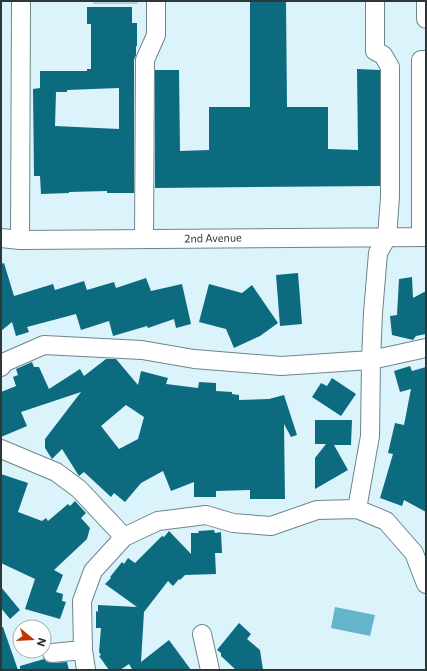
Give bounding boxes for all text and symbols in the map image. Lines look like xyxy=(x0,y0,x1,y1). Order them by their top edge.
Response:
street label: 2nd Avenue xyxy=(184,230,242,245)
north arrow xyxy=(12,619,52,659)
text: N xyxy=(35,636,49,648)

